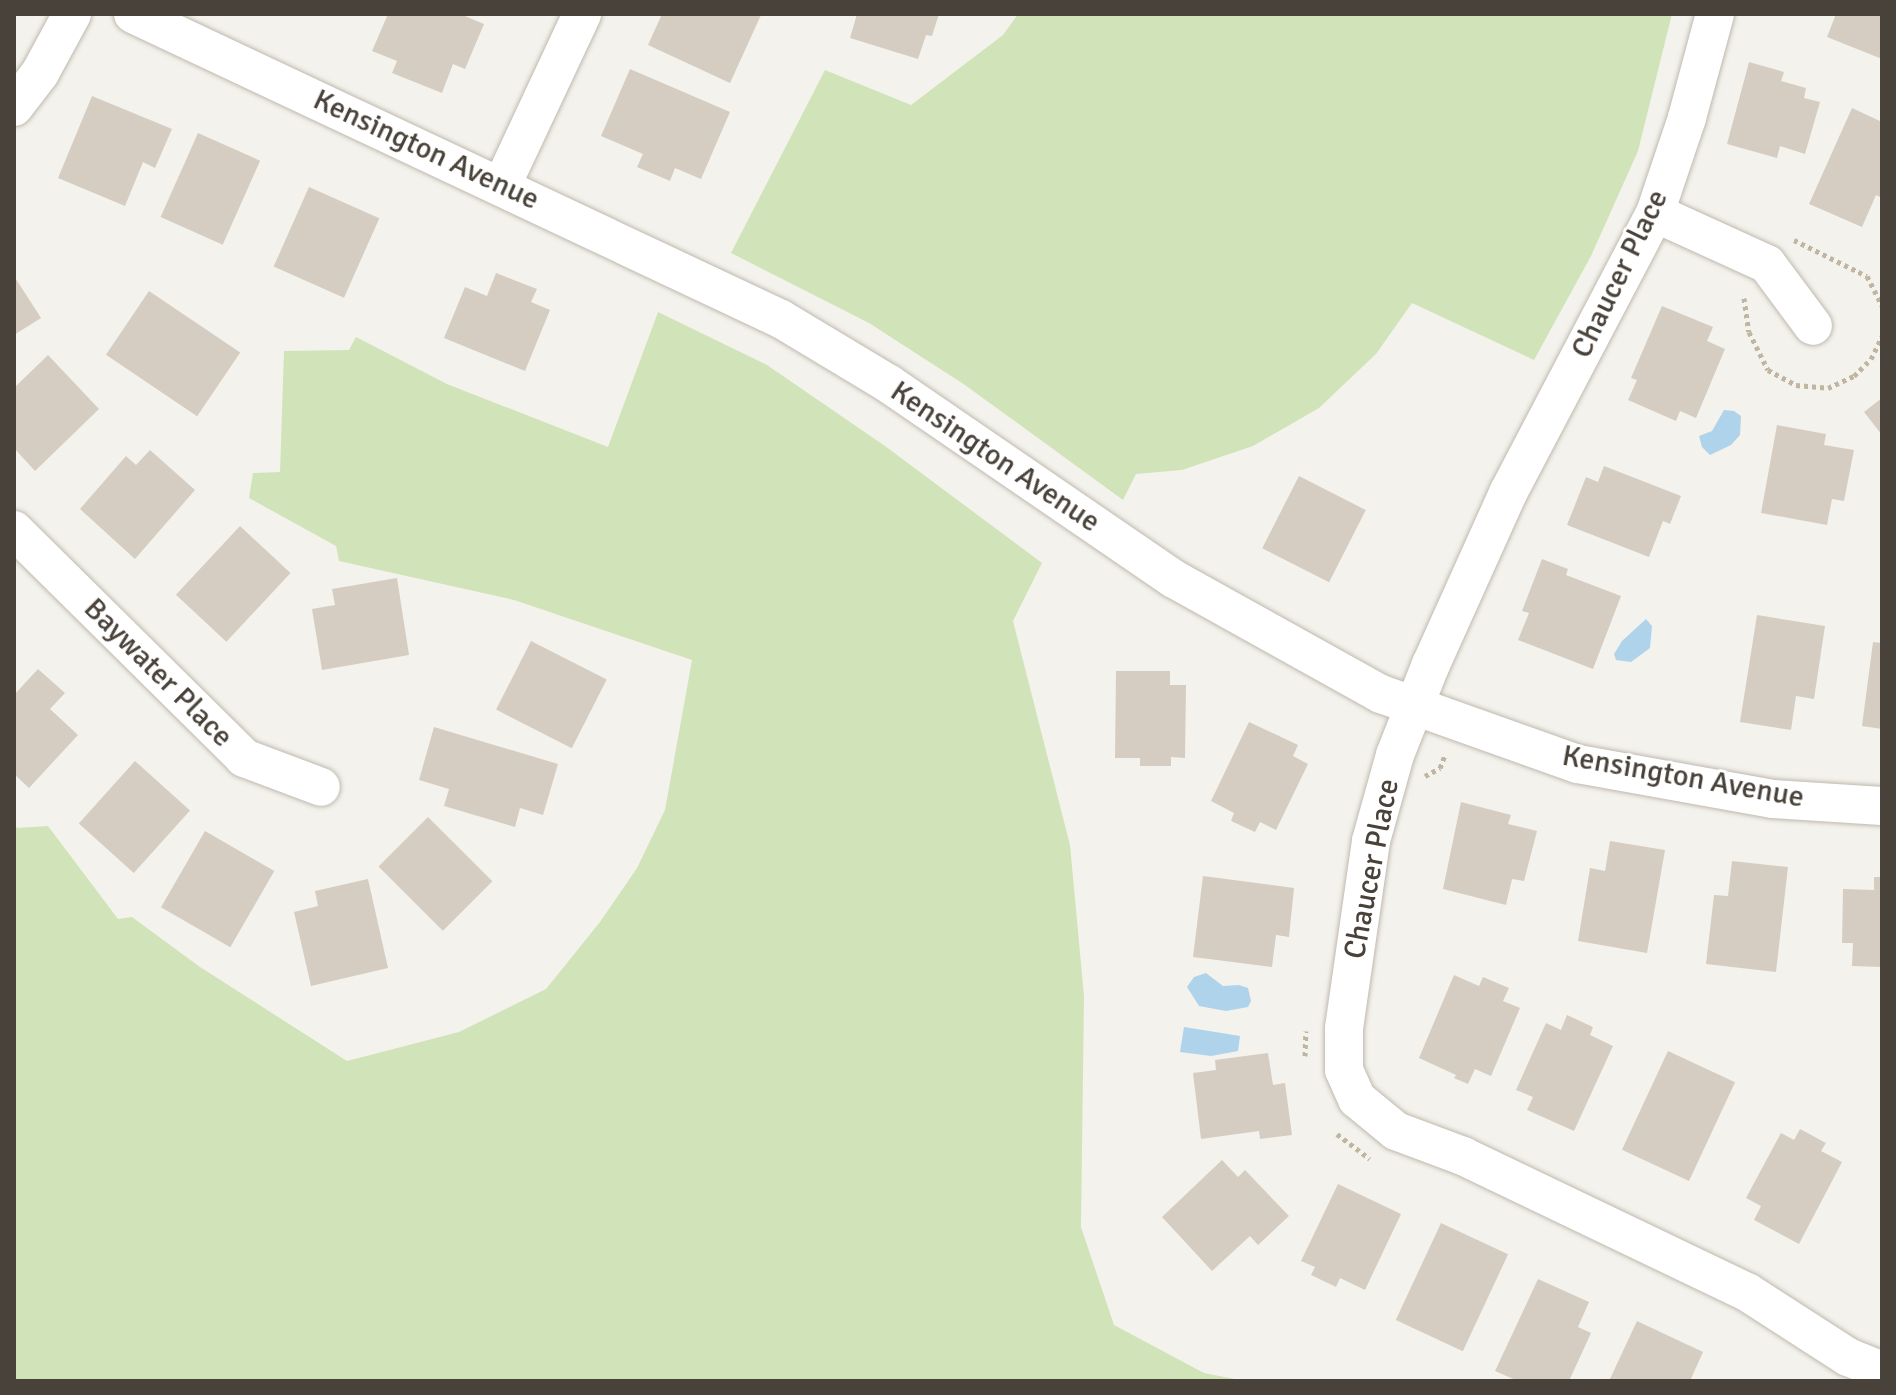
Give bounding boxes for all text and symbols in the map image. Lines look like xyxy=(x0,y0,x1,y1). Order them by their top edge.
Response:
street label: Kensington Avenue xyxy=(307,82,545,218)
street label: Chaucer Place xyxy=(1564,184,1676,364)
street label: Kensington Avenue xyxy=(883,374,1107,540)
street label: Baywater Place xyxy=(76,591,240,755)
street label: Kensington Avenue xyxy=(1559,738,1807,816)
street label: Chaucer Place xyxy=(1337,776,1407,962)

